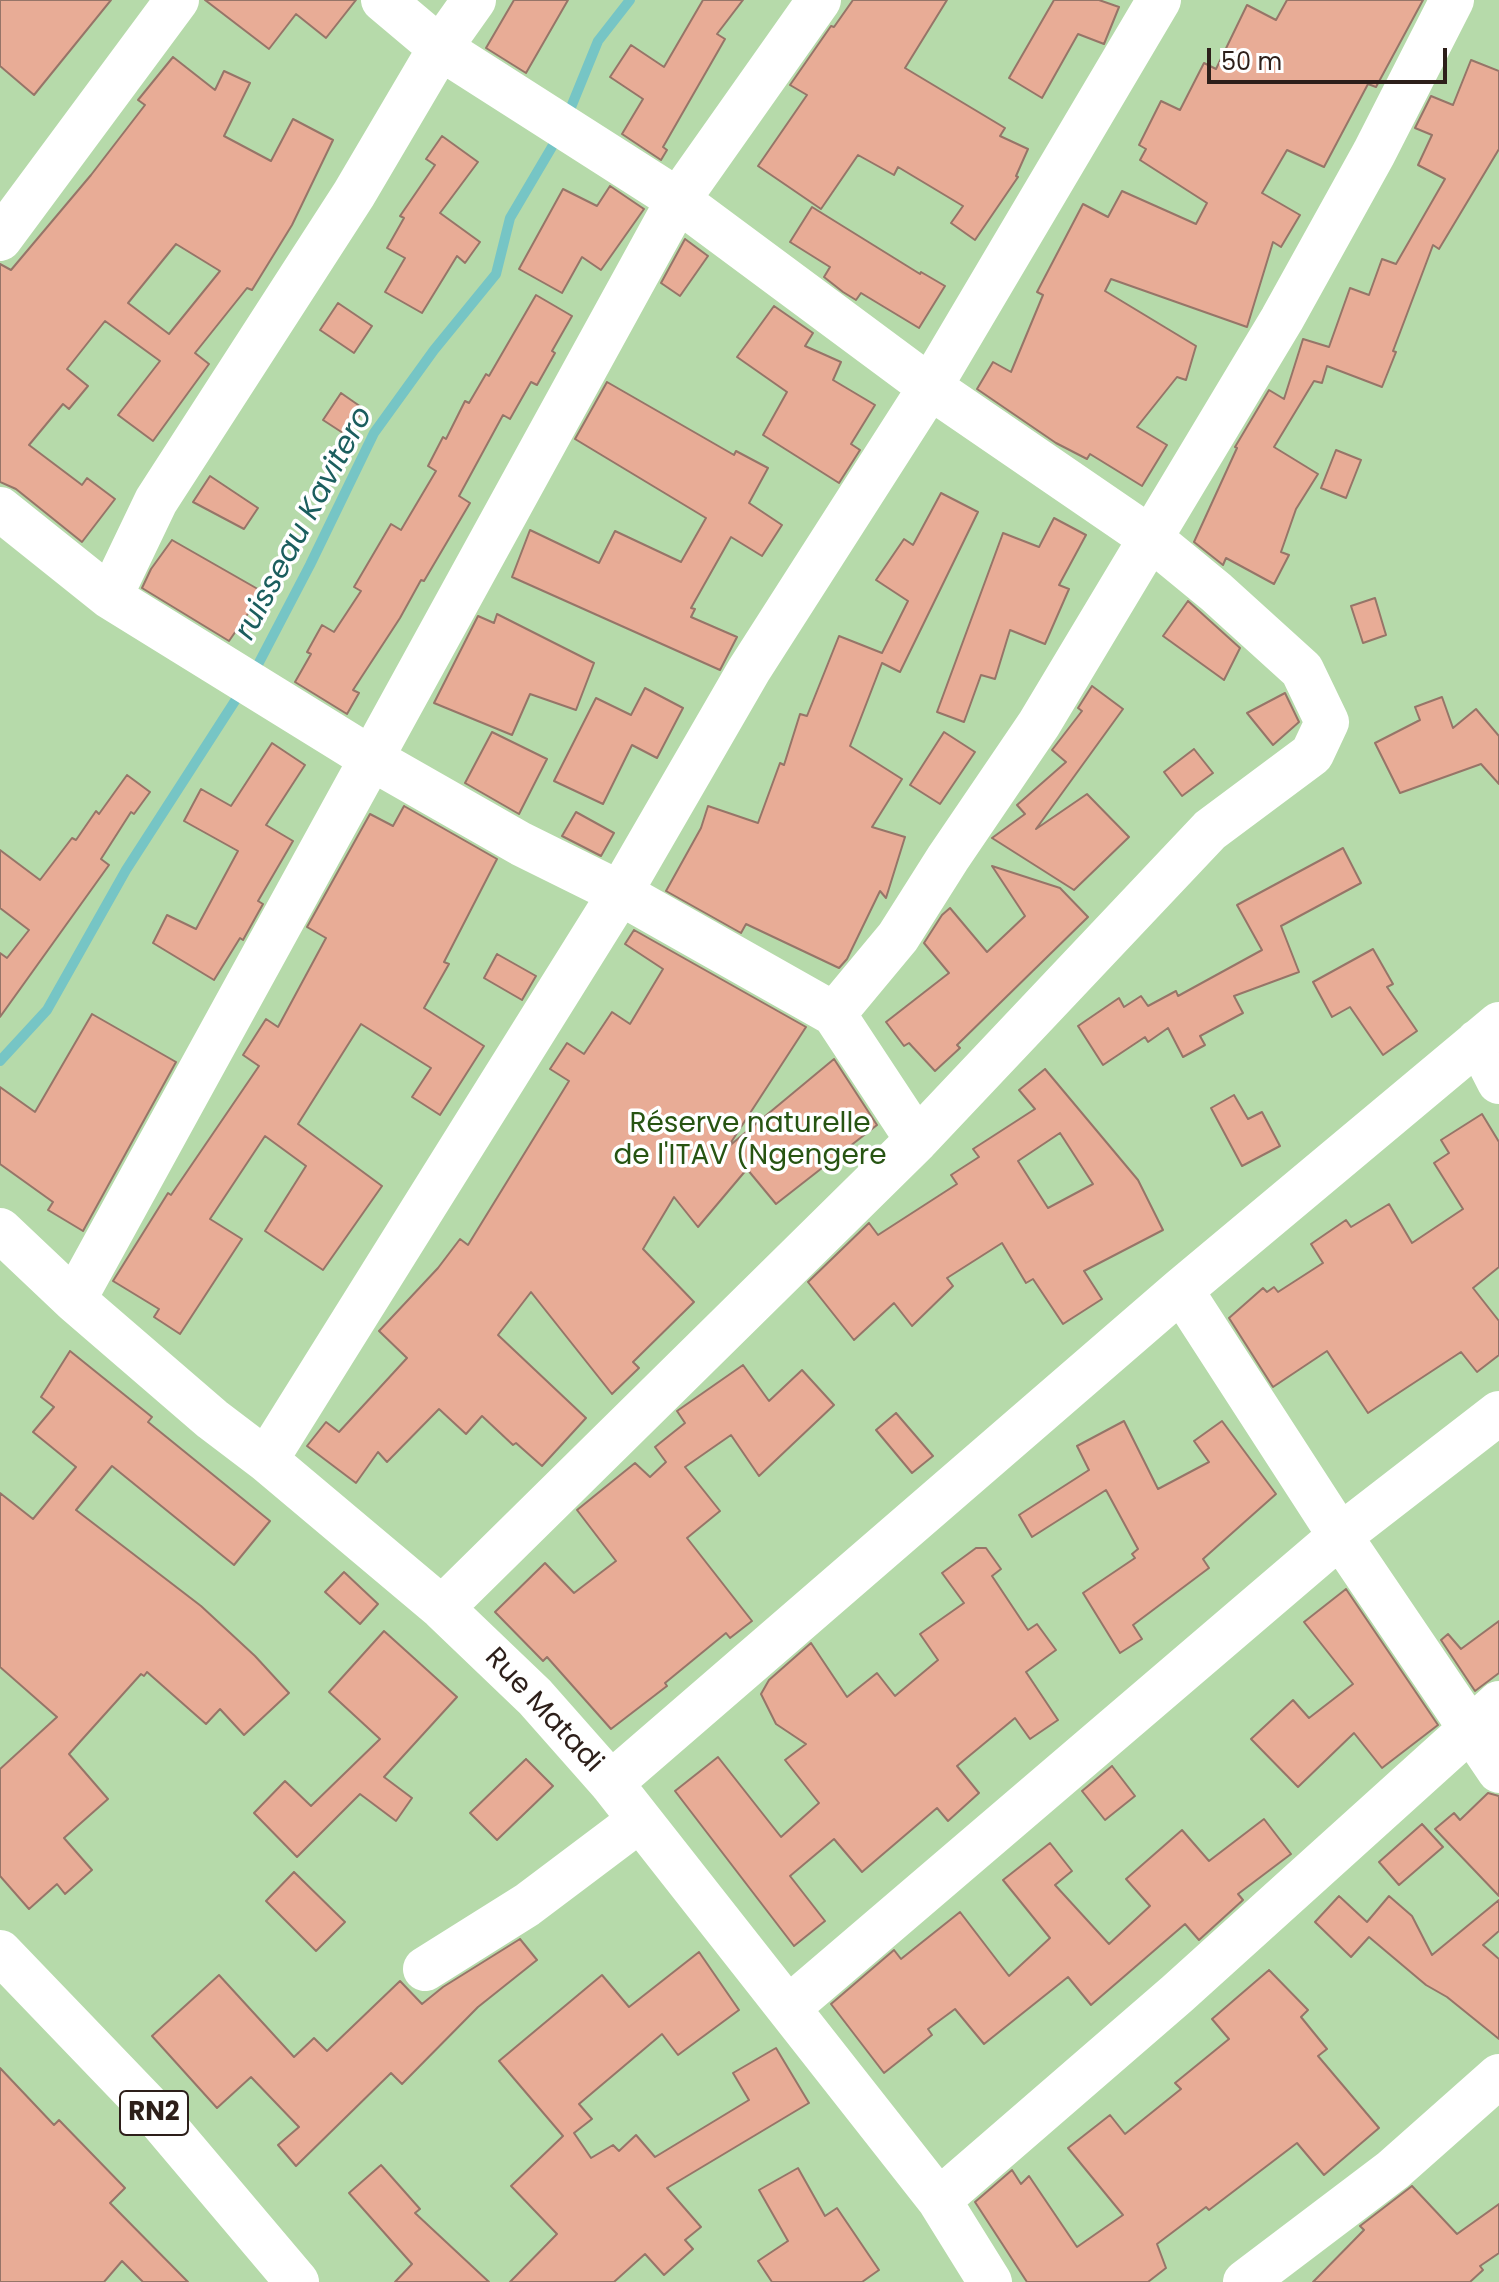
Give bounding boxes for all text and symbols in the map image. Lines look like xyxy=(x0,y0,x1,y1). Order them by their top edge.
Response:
scale bar xyxy=(1211,32,1451,82)
text: 50 m xyxy=(1221,45,1282,78)
water label: ruisseau Kavitero xyxy=(228,401,382,647)
park label: Réserve naturelle de l'ITAV (Ngengere xyxy=(613,1108,887,1174)
street label: Rue Matadi xyxy=(477,1642,609,1780)
road number: RN2 xyxy=(120,2091,188,2135)

